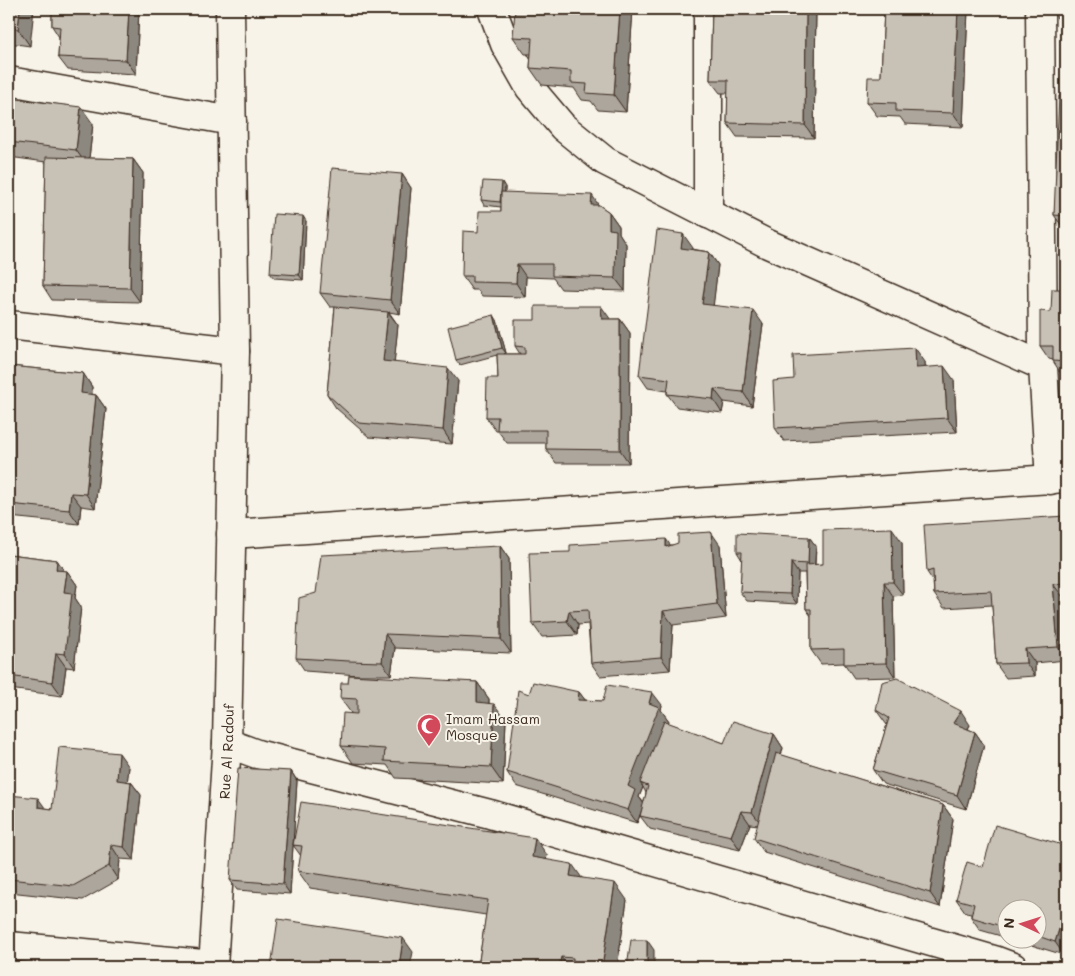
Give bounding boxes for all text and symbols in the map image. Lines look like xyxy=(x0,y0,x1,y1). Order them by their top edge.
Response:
street label: Rue Al Radouf xyxy=(214,703,237,800)
place label: Imam Hassam Mosque xyxy=(446,709,540,744)
mosque icon: Imam Hassam Mosque xyxy=(416,713,442,747)
north arrow xyxy=(998,898,1048,948)
text: N xyxy=(999,917,1018,929)

